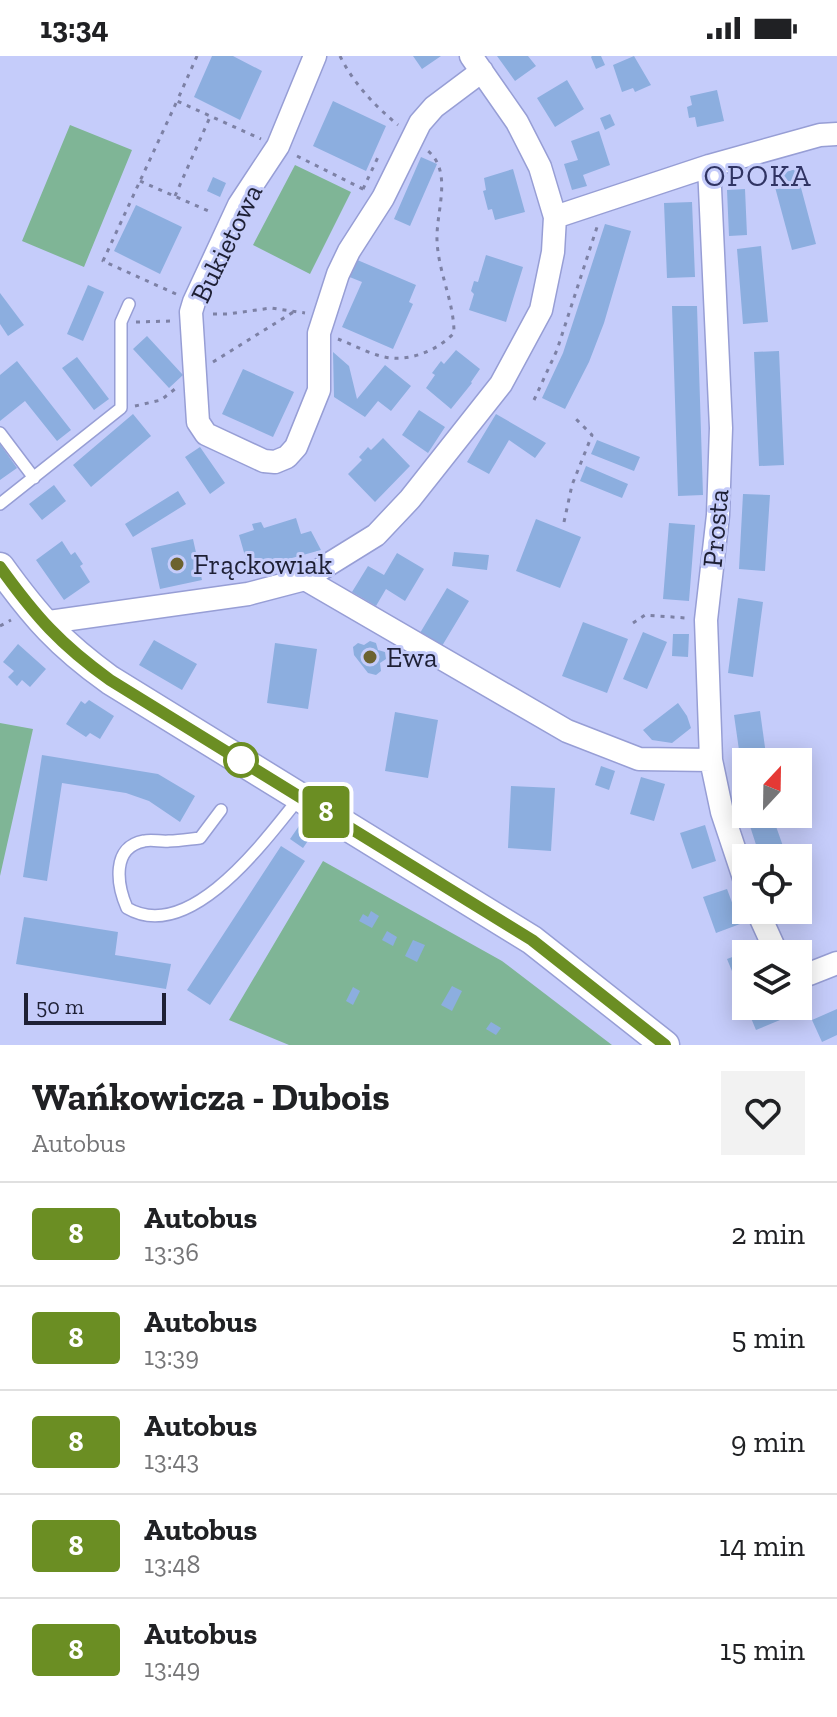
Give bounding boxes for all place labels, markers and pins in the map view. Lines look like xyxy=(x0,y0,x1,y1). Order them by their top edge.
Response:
place label: Frąckowiak xyxy=(193,548,333,581)
marker: Frąckowiak xyxy=(168,555,186,573)
place label: Ewa xyxy=(386,641,438,674)
marker: Ewa xyxy=(361,648,379,666)
unlabelled marker xyxy=(224,743,258,777)

